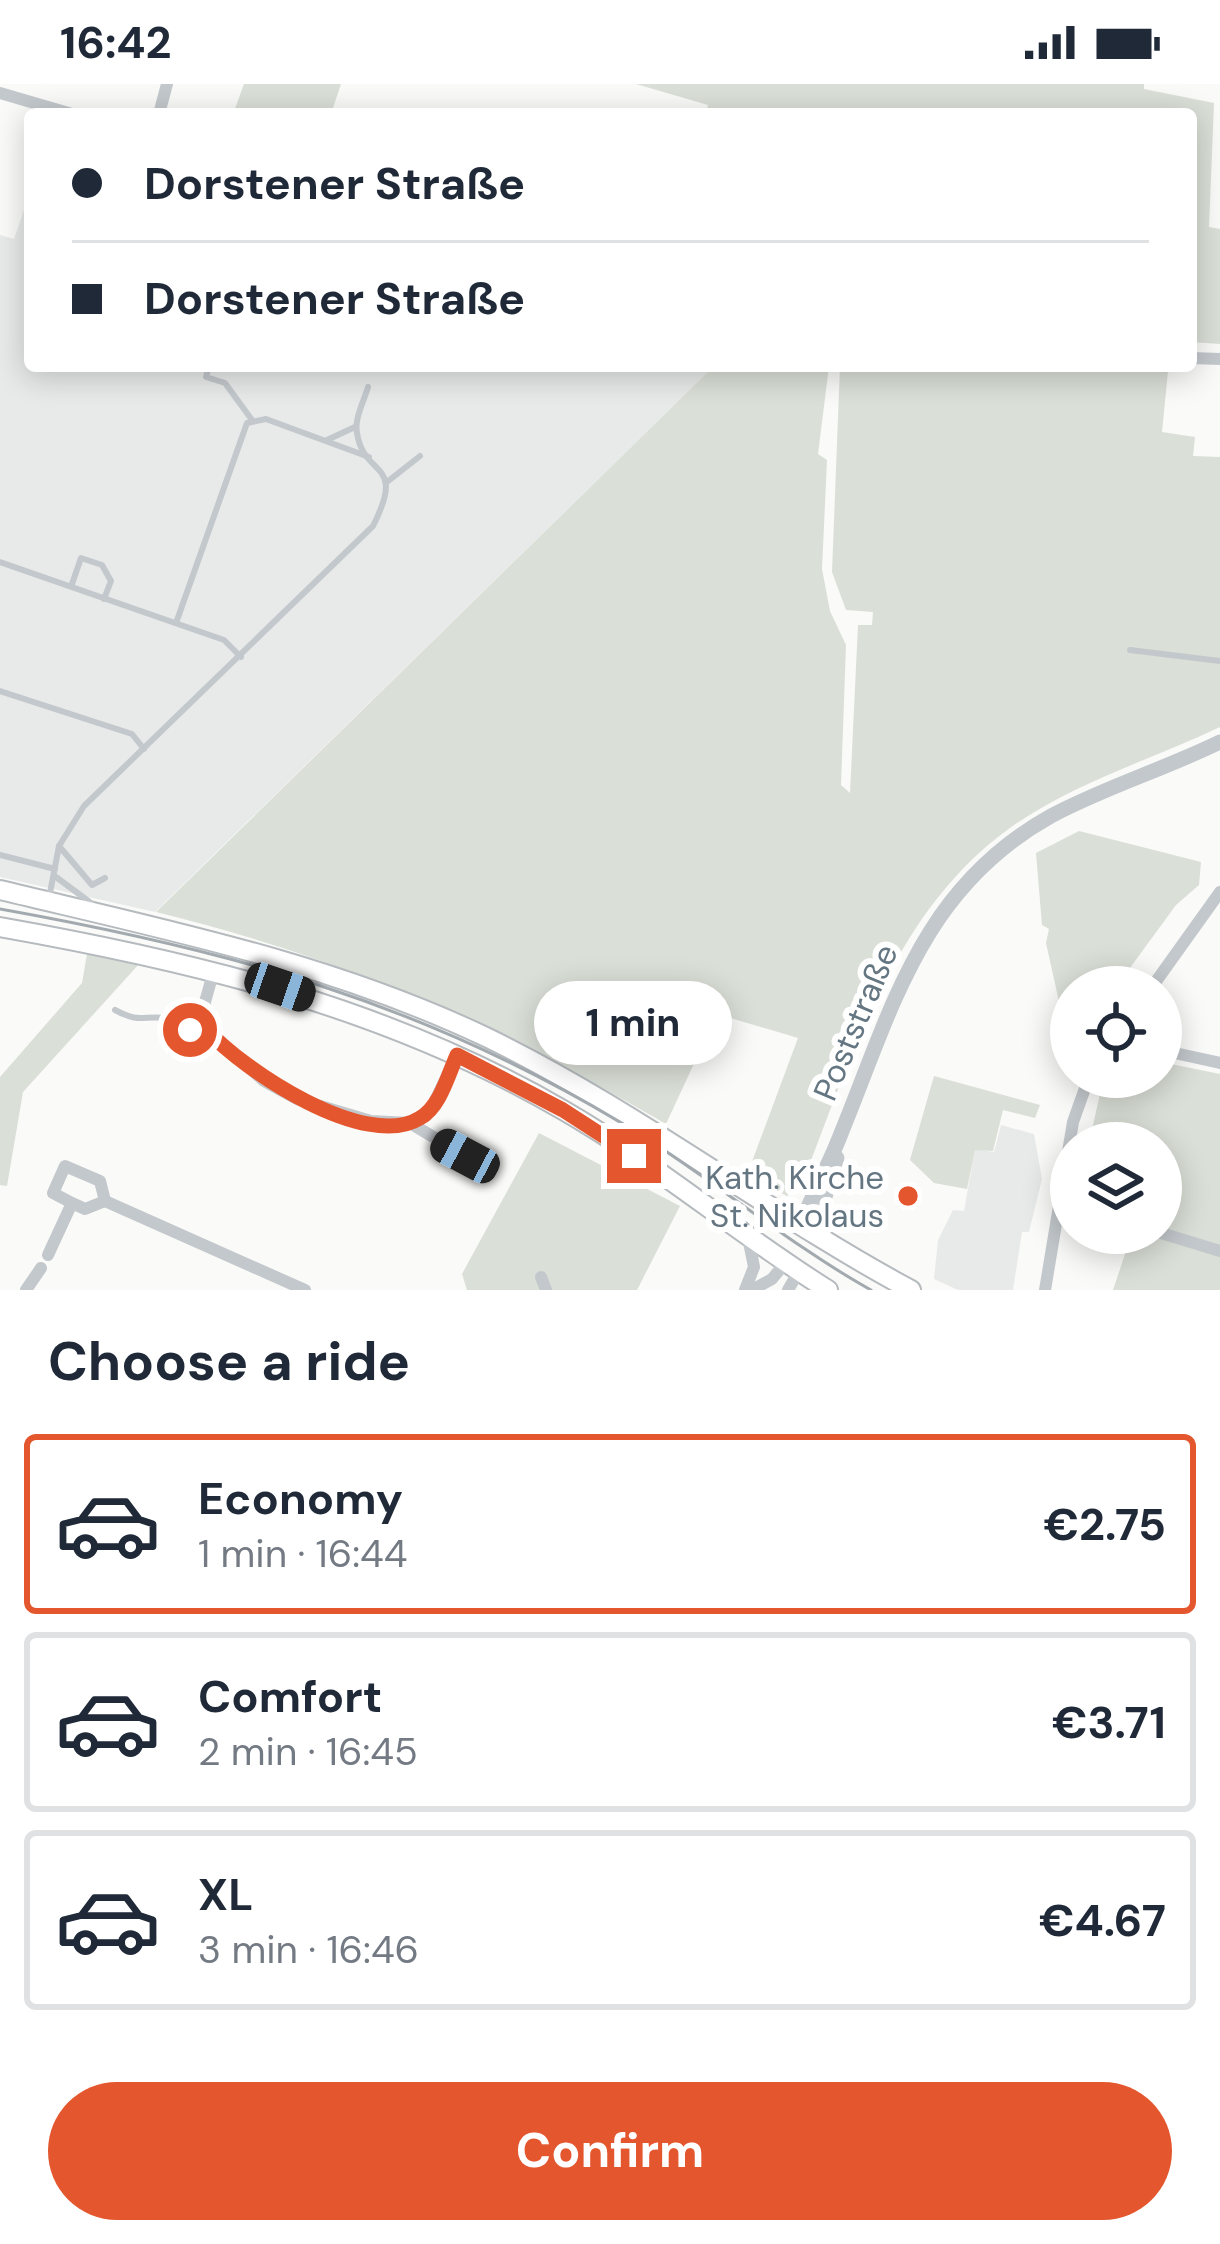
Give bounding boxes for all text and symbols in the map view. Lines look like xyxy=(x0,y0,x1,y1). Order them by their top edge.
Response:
text: 16:42 xyxy=(60,13,172,72)
text: Dorstener Straße xyxy=(144,154,525,213)
text: Dorstener Straße xyxy=(144,269,525,328)
street label: Poststraße xyxy=(803,938,908,1107)
car xyxy=(240,958,320,1016)
map controls xyxy=(1050,966,1182,1254)
button: locate xyxy=(1050,966,1182,1098)
callout: 1 min xyxy=(535,982,733,1066)
text: 1 min xyxy=(586,997,680,1048)
route start xyxy=(163,1003,217,1057)
button: layers xyxy=(1050,1122,1182,1254)
car xyxy=(425,1123,505,1189)
route end xyxy=(607,1129,661,1183)
place label: Kath. Kirche St. Nikolaus xyxy=(705,1156,884,1237)
marker: Kath. Kirche St. Nikolaus xyxy=(895,1183,921,1209)
text: Choose a ride xyxy=(48,1326,410,1397)
text: Economy xyxy=(198,1469,403,1528)
icon: car xyxy=(54,1470,162,1578)
text: €2.75 xyxy=(1043,1495,1166,1554)
text: 1 min · 16:44 xyxy=(198,1528,407,1579)
text: Comfort xyxy=(198,1667,382,1726)
icon: car xyxy=(54,1668,162,1776)
text: €3.71 xyxy=(1052,1693,1166,1752)
text: 2 min · 16:45 xyxy=(198,1726,418,1777)
text: XL xyxy=(198,1865,253,1924)
icon: car xyxy=(54,1866,162,1974)
text: €4.67 xyxy=(1039,1891,1166,1950)
text: 3 min · 16:46 xyxy=(198,1924,419,1975)
button: Confirm xyxy=(48,2082,1172,2220)

